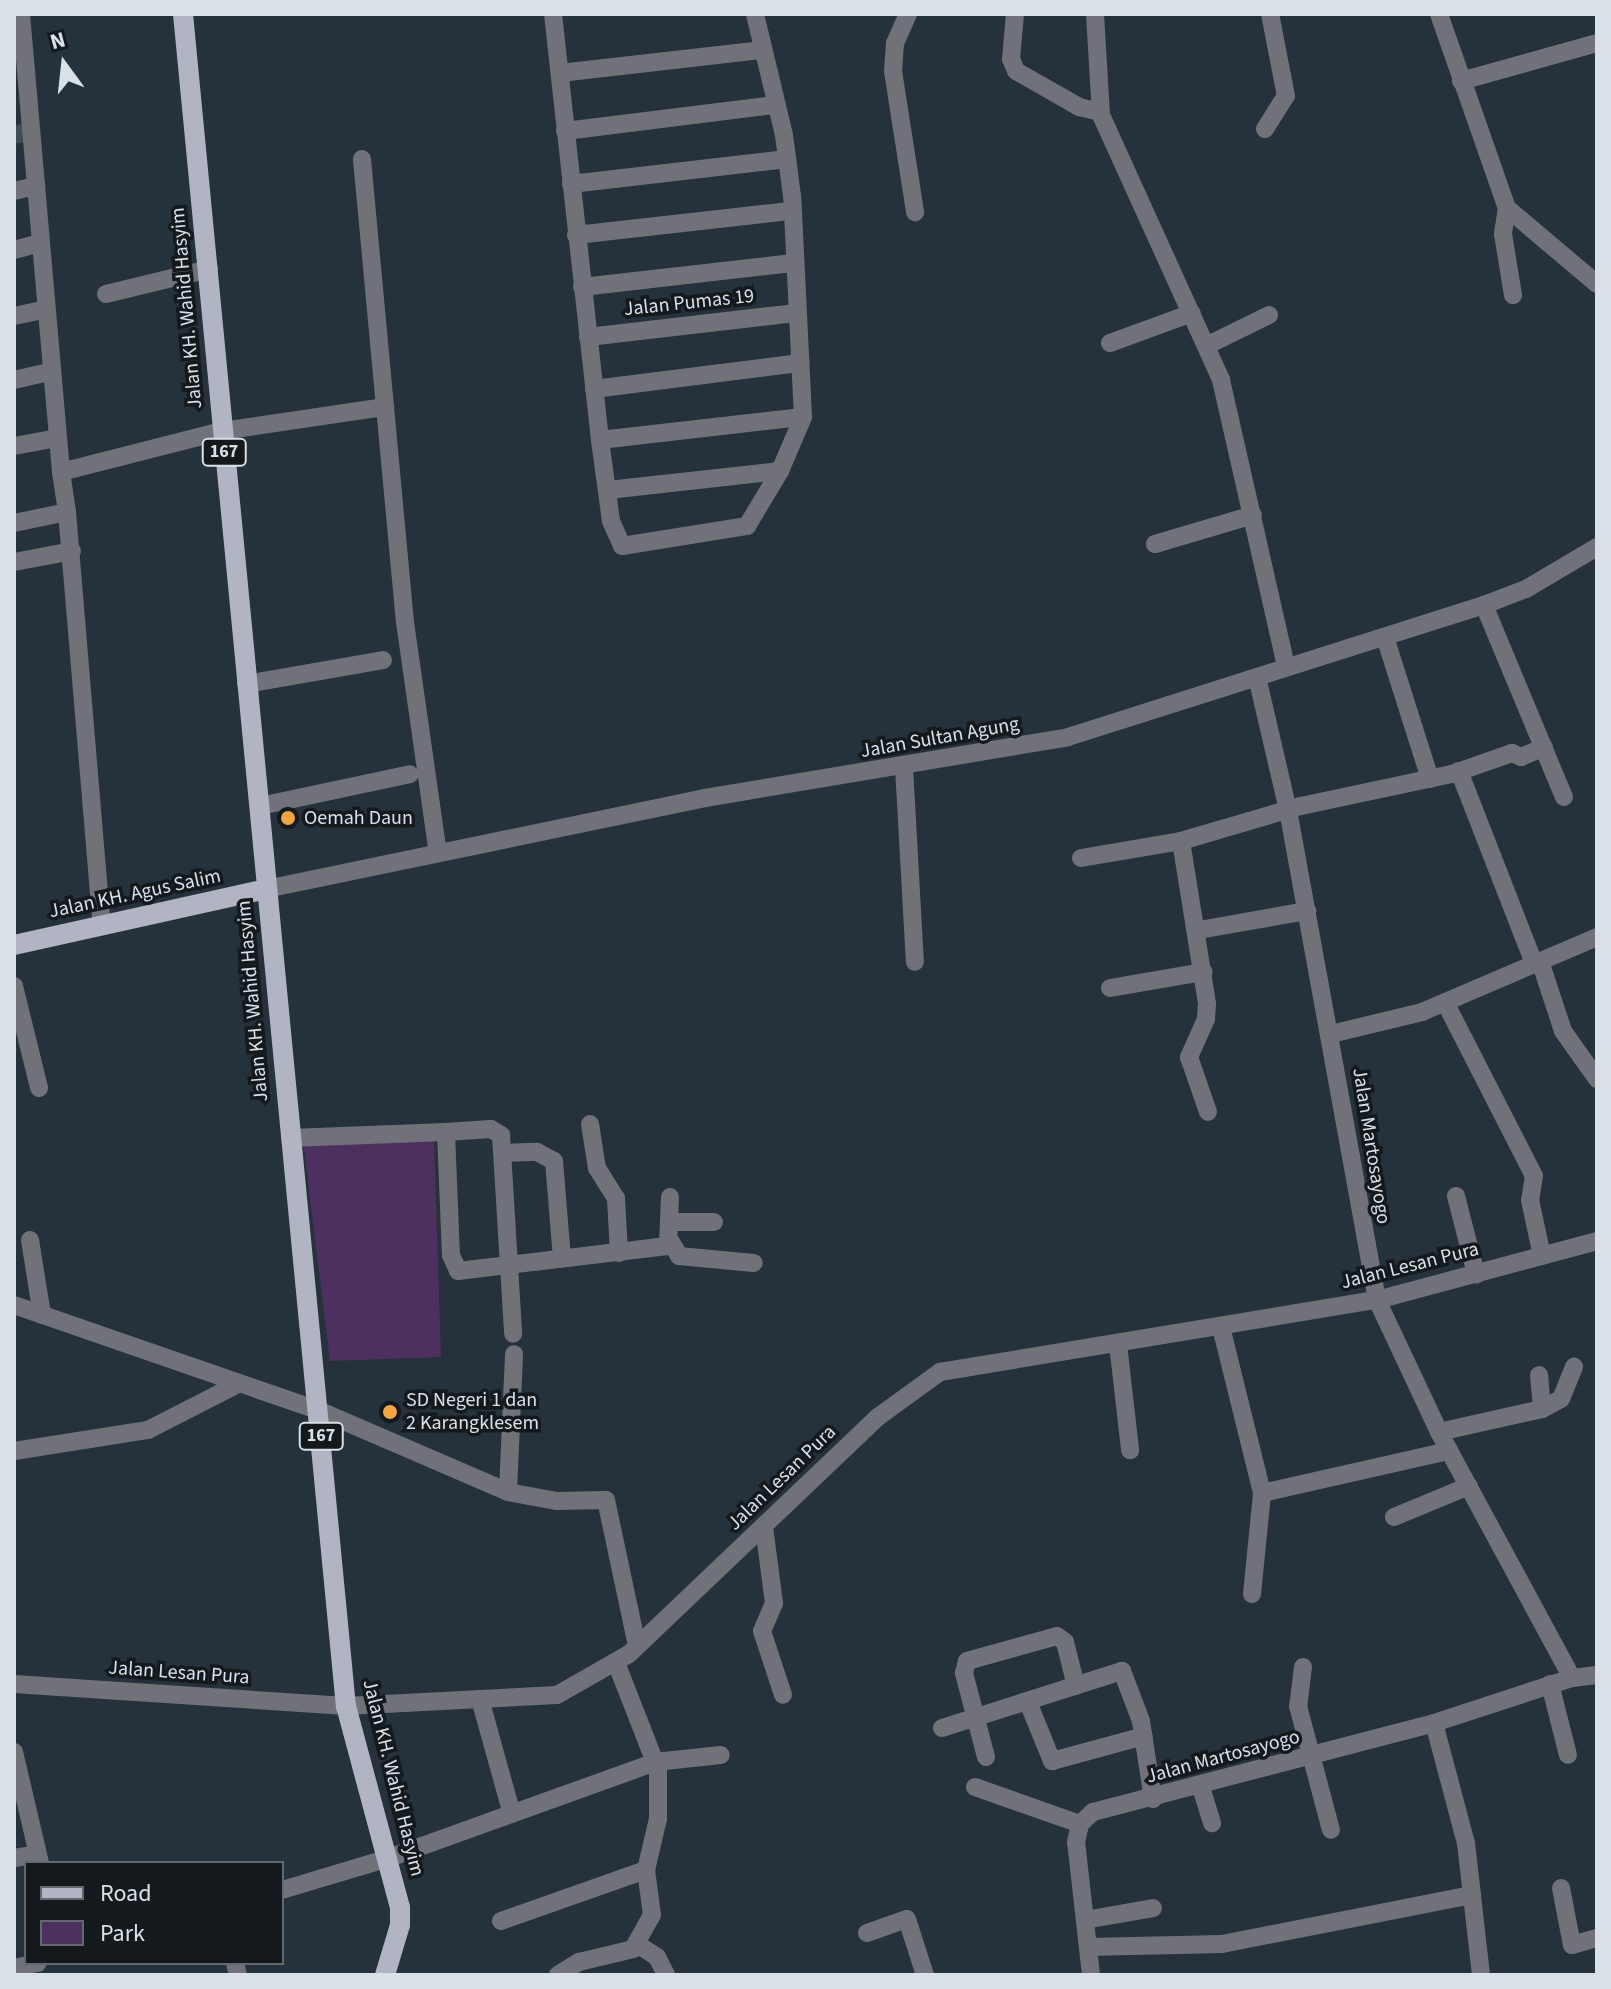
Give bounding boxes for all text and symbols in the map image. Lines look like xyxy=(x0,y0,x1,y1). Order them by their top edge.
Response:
text: N xyxy=(47,23,69,58)
north arrow xyxy=(24,24,104,104)
street label: Jalan KH. Wahid Hasyim xyxy=(166,206,208,410)
street label: Jalan Pumas 19 xyxy=(623,284,755,322)
road number: 167 xyxy=(200,438,248,466)
street label: Jalan Sultan Agung xyxy=(859,712,1021,764)
place label: Oemah Daun xyxy=(304,806,413,830)
marker: Oemah Daun xyxy=(279,809,297,827)
street label: Jalan KH. Agus Salim xyxy=(47,864,223,924)
street label: Jalan KH. Wahid Hasyim xyxy=(232,899,274,1103)
street label: Jalan Martosayogo xyxy=(1347,1066,1395,1226)
street label: Jalan Lesan Pura xyxy=(1339,1237,1481,1295)
place label: SD Negeri 1 dan 2 Karangklesem xyxy=(406,1388,539,1435)
marker: SD Negeri 1 dan 2 Karangklesem xyxy=(381,1403,399,1421)
street label: Jalan Lesan Pura xyxy=(723,1420,841,1536)
road number: 167 xyxy=(297,1422,345,1450)
street label: Jalan Lesan Pura xyxy=(108,1656,250,1690)
street label: Jalan KH. Wahid Hasyim xyxy=(357,1677,429,1879)
street label: Jalan Martosayogo xyxy=(1144,1725,1302,1789)
legend xyxy=(24,1861,284,1965)
text: Road xyxy=(100,1876,152,1911)
text: Park xyxy=(100,1916,145,1951)

